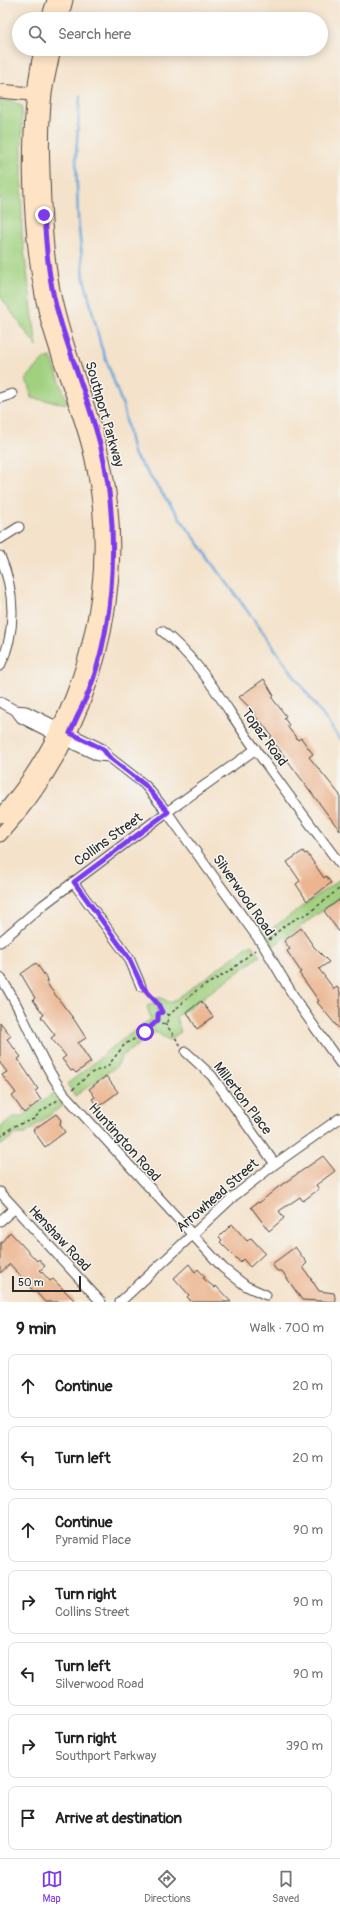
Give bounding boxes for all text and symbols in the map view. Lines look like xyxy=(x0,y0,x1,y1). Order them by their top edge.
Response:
search box xyxy=(12,12,328,56)
icon: search xyxy=(26,23,48,45)
text: Search here xyxy=(58,25,131,44)
route end xyxy=(35,206,53,224)
street label: Southport Parkway xyxy=(81,359,128,469)
street label: Topaz Road xyxy=(238,705,291,770)
street label: Collins Street xyxy=(71,809,146,870)
street label: Silverwood Road xyxy=(209,851,278,939)
route start xyxy=(136,1023,154,1041)
street label: Millerton Place xyxy=(210,1059,276,1138)
street label: Huntington Road xyxy=(85,1100,164,1185)
street label: Arrowhead Street xyxy=(173,1155,262,1236)
street label: Henshaw Road xyxy=(25,1202,94,1275)
scale bar xyxy=(12,1274,81,1293)
text: 50 m xyxy=(18,1276,44,1289)
text: 9 min xyxy=(16,1318,56,1339)
text: Walk · 700 m xyxy=(249,1320,324,1336)
icon: ahead xyxy=(17,1375,39,1397)
text: Continue xyxy=(55,1377,113,1396)
text: 20 m xyxy=(292,1378,323,1394)
icon: left xyxy=(17,1447,39,1469)
text: Turn left xyxy=(55,1449,111,1468)
text: 20 m xyxy=(292,1450,323,1466)
text: Continue xyxy=(55,1513,113,1532)
icon: ahead xyxy=(17,1519,39,1541)
text: 90 m xyxy=(293,1522,323,1538)
text: Pyramid Place xyxy=(55,1532,131,1548)
text: Turn right xyxy=(55,1585,116,1604)
icon: right xyxy=(17,1591,39,1613)
text: 90 m xyxy=(293,1594,323,1610)
text: Collins Street xyxy=(55,1604,129,1620)
text: Turn left xyxy=(55,1657,111,1676)
icon: left xyxy=(17,1663,39,1685)
text: 90 m xyxy=(293,1666,323,1682)
text: Silverwood Road xyxy=(55,1676,144,1692)
text: Turn right xyxy=(55,1729,116,1748)
icon: right xyxy=(17,1735,39,1757)
text: 390 m xyxy=(286,1738,323,1754)
text: Southport Parkway xyxy=(55,1748,156,1764)
icon: arrive xyxy=(17,1807,39,1829)
text: Arrive at destination xyxy=(55,1809,182,1828)
tab: Map xyxy=(41,1868,63,1905)
tab: Directions xyxy=(144,1868,191,1905)
tab: Saved xyxy=(272,1868,299,1905)

